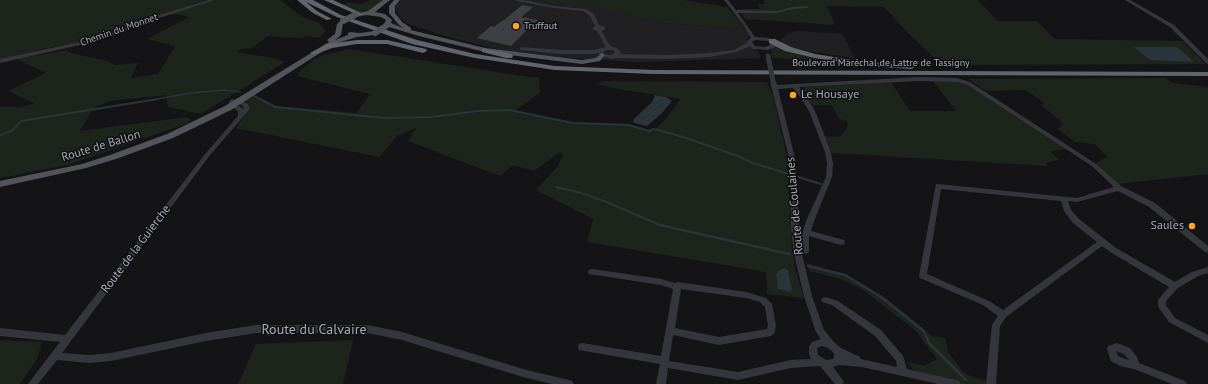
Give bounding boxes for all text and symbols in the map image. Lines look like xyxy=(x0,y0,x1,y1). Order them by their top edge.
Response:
street label: Chemin du Monnet xyxy=(79,11,159,49)
place label: Truffaut xyxy=(524,20,557,32)
marker: Truffaut xyxy=(511,21,521,31)
street label: Boulevard Maréchal de Lattre de Tassigny xyxy=(792,57,970,69)
place label: Le Housaye xyxy=(801,88,859,102)
marker: Le Housaye xyxy=(788,90,798,100)
street label: Route de Ballon xyxy=(60,127,142,165)
street label: Route de Coulaines xyxy=(784,156,806,256)
street label: Route de la Guierche xyxy=(98,202,174,296)
place label: Saules xyxy=(1151,219,1184,233)
marker: Saules xyxy=(1187,221,1197,231)
street label: Route du Calvaire xyxy=(261,322,367,338)

